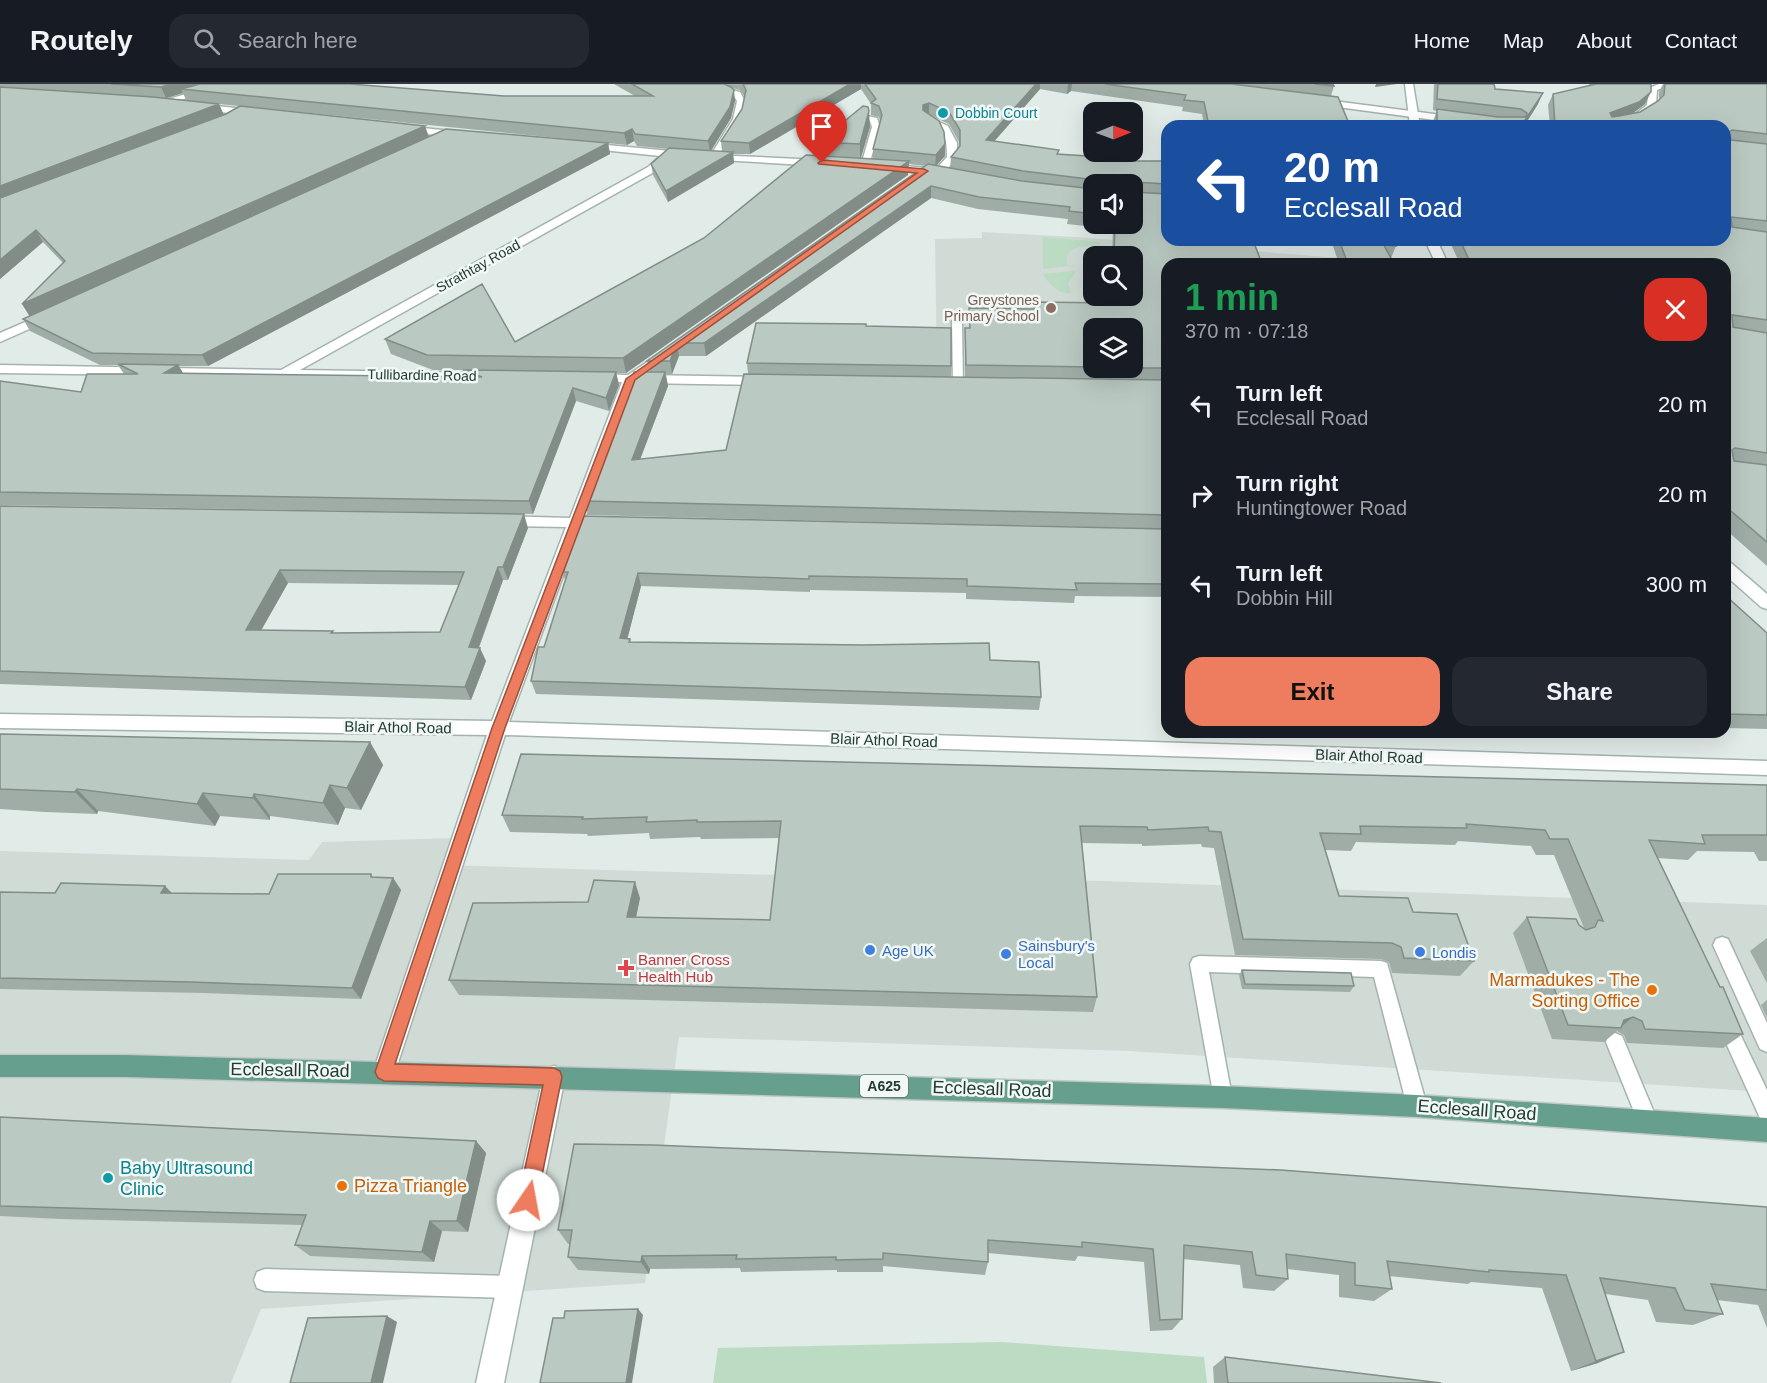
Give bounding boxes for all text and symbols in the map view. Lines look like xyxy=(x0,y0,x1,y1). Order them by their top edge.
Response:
search box xyxy=(169,14,589,68)
text: Routely xyxy=(30,25,133,56)
icon: search xyxy=(190,25,223,58)
text: Search here xyxy=(238,28,358,53)
text: Home xyxy=(1414,29,1470,52)
text: Map xyxy=(1503,29,1544,52)
text: About xyxy=(1577,29,1632,52)
text: Contact xyxy=(1665,29,1737,52)
pin xyxy=(796,101,847,163)
north arrow xyxy=(1083,102,1143,162)
map controls xyxy=(1083,102,1143,378)
place label: Dobbin Court xyxy=(955,105,1038,121)
marker: Dobbin Court xyxy=(936,106,950,120)
icon: arrive xyxy=(805,110,838,143)
icon: left xyxy=(1185,144,1263,222)
text: 20 m xyxy=(1284,144,1380,191)
button: sound xyxy=(1083,174,1143,234)
text: Ecclesall Road xyxy=(1284,193,1463,223)
street label: Strathtay Road xyxy=(433,236,523,296)
button: search xyxy=(1083,246,1143,306)
text: 1 min xyxy=(1185,277,1279,318)
button: close xyxy=(1644,278,1707,341)
place label: Greystones Primary School xyxy=(944,292,1039,324)
marker: Greystones Primary School xyxy=(1044,301,1058,315)
button: layers xyxy=(1083,318,1143,378)
text: 370 m · 07:18 xyxy=(1185,320,1308,342)
street label: Tullibardine Road xyxy=(367,366,477,384)
text: Turn left xyxy=(1236,381,1322,406)
icon: left xyxy=(1185,389,1218,422)
text: 20 m xyxy=(1658,392,1707,417)
text: Ecclesall Road xyxy=(1236,407,1368,429)
text: Turn right xyxy=(1236,471,1338,496)
icon: right xyxy=(1185,479,1218,512)
text: 20 m xyxy=(1658,482,1707,507)
text: Huntingtower Road xyxy=(1236,497,1407,519)
text: Turn left xyxy=(1236,561,1322,586)
icon: left xyxy=(1185,569,1218,602)
text: 300 m xyxy=(1646,572,1707,597)
text: Dobbin Hill xyxy=(1236,587,1333,609)
button: Exit xyxy=(1185,657,1440,726)
button: Share xyxy=(1452,657,1707,726)
street label: Blair Athol Road xyxy=(344,718,452,736)
street label: Blair Athol Road xyxy=(830,730,938,750)
street label: Blair Athol Road xyxy=(1315,746,1423,766)
place label: Sainsbury's Local xyxy=(1018,937,1095,971)
place label: Age UK xyxy=(882,942,934,959)
marker: Age UK xyxy=(863,943,877,957)
place label: Londis xyxy=(1432,944,1476,961)
marker: Londis xyxy=(1413,945,1427,959)
marker: Sainsbury's Local xyxy=(999,947,1013,961)
place label: Banner Cross Health Hub xyxy=(638,951,730,985)
marker: Banner Cross Health Hub xyxy=(619,961,633,975)
place label: Marmadukes - The Sorting Office xyxy=(1489,970,1640,1011)
marker: Marmadukes - The Sorting Office xyxy=(1645,983,1659,997)
street label: Ecclesall Road xyxy=(230,1059,350,1081)
road number: A625 xyxy=(860,1075,908,1097)
street label: Ecclesall Road xyxy=(932,1077,1052,1101)
street label: Ecclesall Road xyxy=(1417,1096,1537,1124)
place label: Baby Ultrasound Clinic xyxy=(120,1158,253,1199)
position arrow xyxy=(496,1168,560,1232)
marker: Baby Ultrasound Clinic xyxy=(101,1171,115,1185)
place label: Pizza Triangle xyxy=(354,1176,467,1196)
marker: Pizza Triangle xyxy=(335,1179,349,1193)

